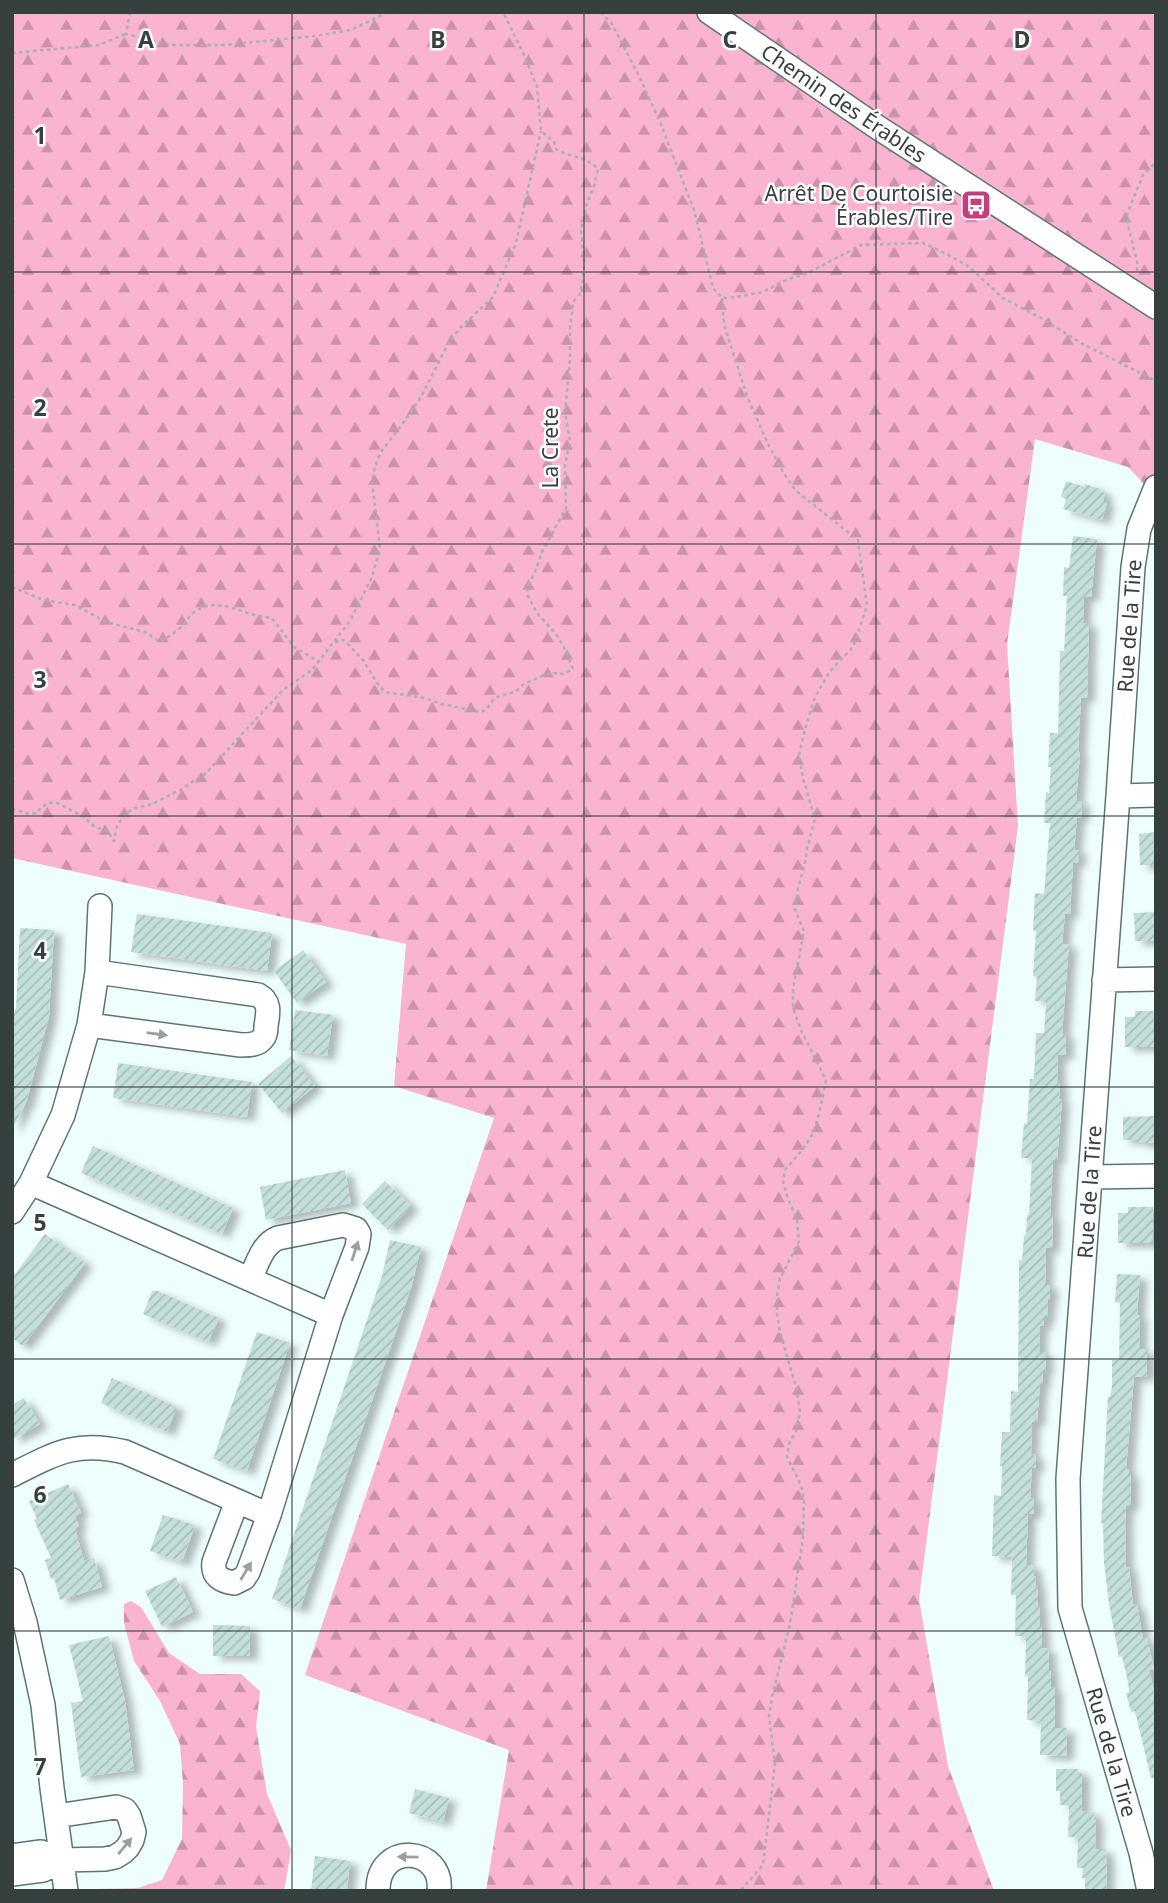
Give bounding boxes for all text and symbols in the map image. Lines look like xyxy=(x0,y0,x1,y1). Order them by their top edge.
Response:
text: A xyxy=(138,23,154,55)
text: B xyxy=(430,23,446,55)
text: C xyxy=(723,23,738,55)
text: D xyxy=(1014,23,1030,55)
street label: Chemin des Érables xyxy=(756,37,932,169)
text: 1 xyxy=(33,119,47,151)
place label: Arrêt De Courtoisie Érables/Tire xyxy=(764,179,953,231)
bus stop icon: Arrêt De Courtoisie Érables/Tire xyxy=(959,188,993,222)
text: 2 xyxy=(33,391,47,423)
street label: La Crete xyxy=(536,407,564,489)
street label: Rue de la Tire xyxy=(1110,558,1148,694)
text: 3 xyxy=(33,663,47,695)
text: 4 xyxy=(33,934,47,966)
one-way arrow xyxy=(146,1029,168,1040)
street label: Rue de la Tire xyxy=(1070,1124,1108,1260)
text: 5 xyxy=(33,1206,47,1238)
one-way arrow xyxy=(350,1240,361,1261)
text: 6 xyxy=(33,1478,47,1510)
one-way arrow xyxy=(239,1562,252,1581)
street label: Rue de la Tire xyxy=(1080,1684,1144,1820)
text: 7 xyxy=(33,1750,47,1782)
one-way arrow xyxy=(118,1837,133,1855)
one-way arrow xyxy=(397,1851,419,1863)

